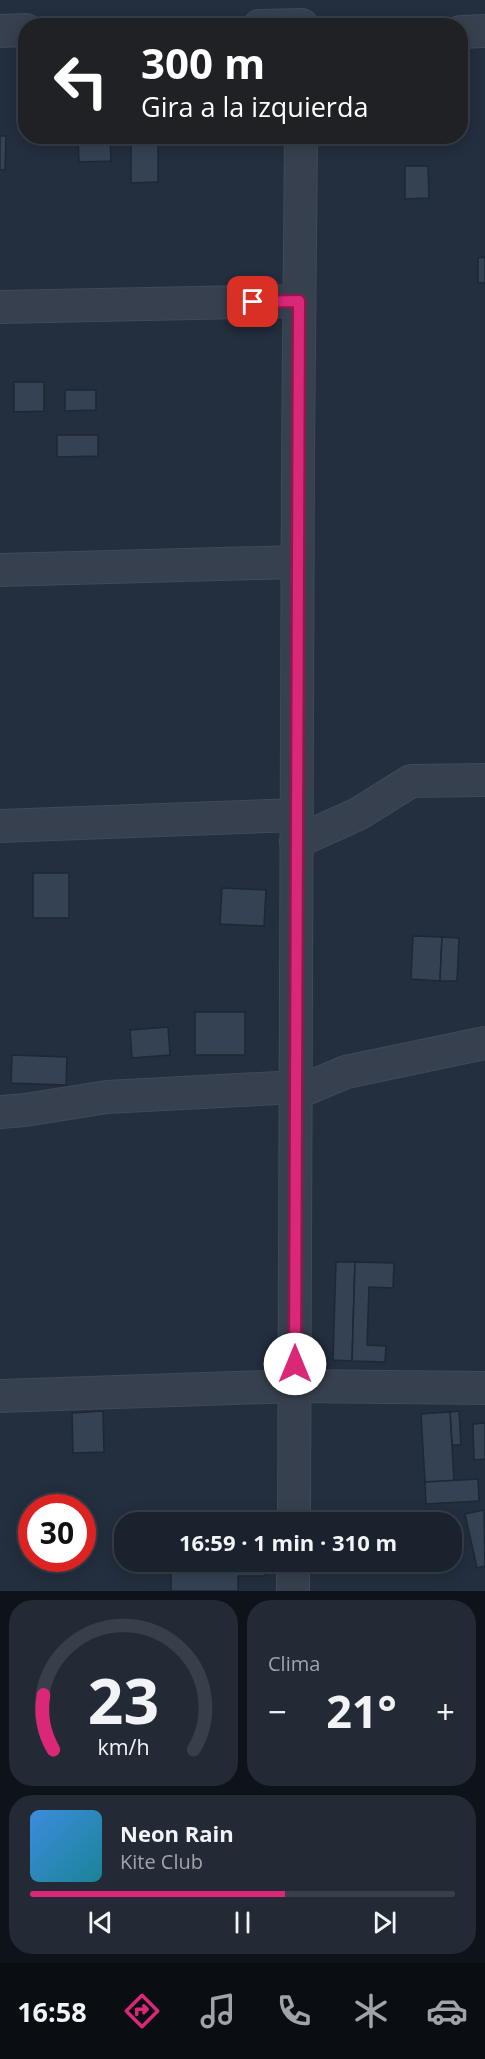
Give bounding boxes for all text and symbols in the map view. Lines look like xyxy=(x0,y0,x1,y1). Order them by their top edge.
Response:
text: 300 m xyxy=(141,34,265,91)
icon: left xyxy=(42,42,120,120)
text: Gira a la izquierda xyxy=(141,88,368,125)
pin xyxy=(227,276,278,327)
icon: arrive xyxy=(236,285,269,318)
position arrow xyxy=(263,1332,327,1396)
speed limit sign: 30 xyxy=(18,1494,96,1572)
text: 16:59 · 1 min · 310 m xyxy=(179,1527,397,1557)
text: Clima xyxy=(268,1650,320,1677)
text: 23 xyxy=(88,1657,159,1742)
text: 21° xyxy=(326,1680,397,1741)
text: − xyxy=(268,1689,287,1734)
text: + xyxy=(436,1689,455,1734)
text: km/h xyxy=(97,1732,150,1761)
text: Neon Rain xyxy=(120,1818,234,1848)
text: Kite Club xyxy=(120,1848,203,1875)
icon: previous xyxy=(84,1906,117,1939)
icon: pause xyxy=(226,1906,259,1939)
icon: next xyxy=(368,1906,401,1939)
icon: directions xyxy=(121,1990,163,2032)
icon: music xyxy=(197,1990,239,2032)
icon: phone xyxy=(273,1990,315,2032)
icon: climate xyxy=(350,1990,392,2032)
icon: car xyxy=(426,1990,468,2032)
text: 16:58 xyxy=(17,1993,87,2030)

